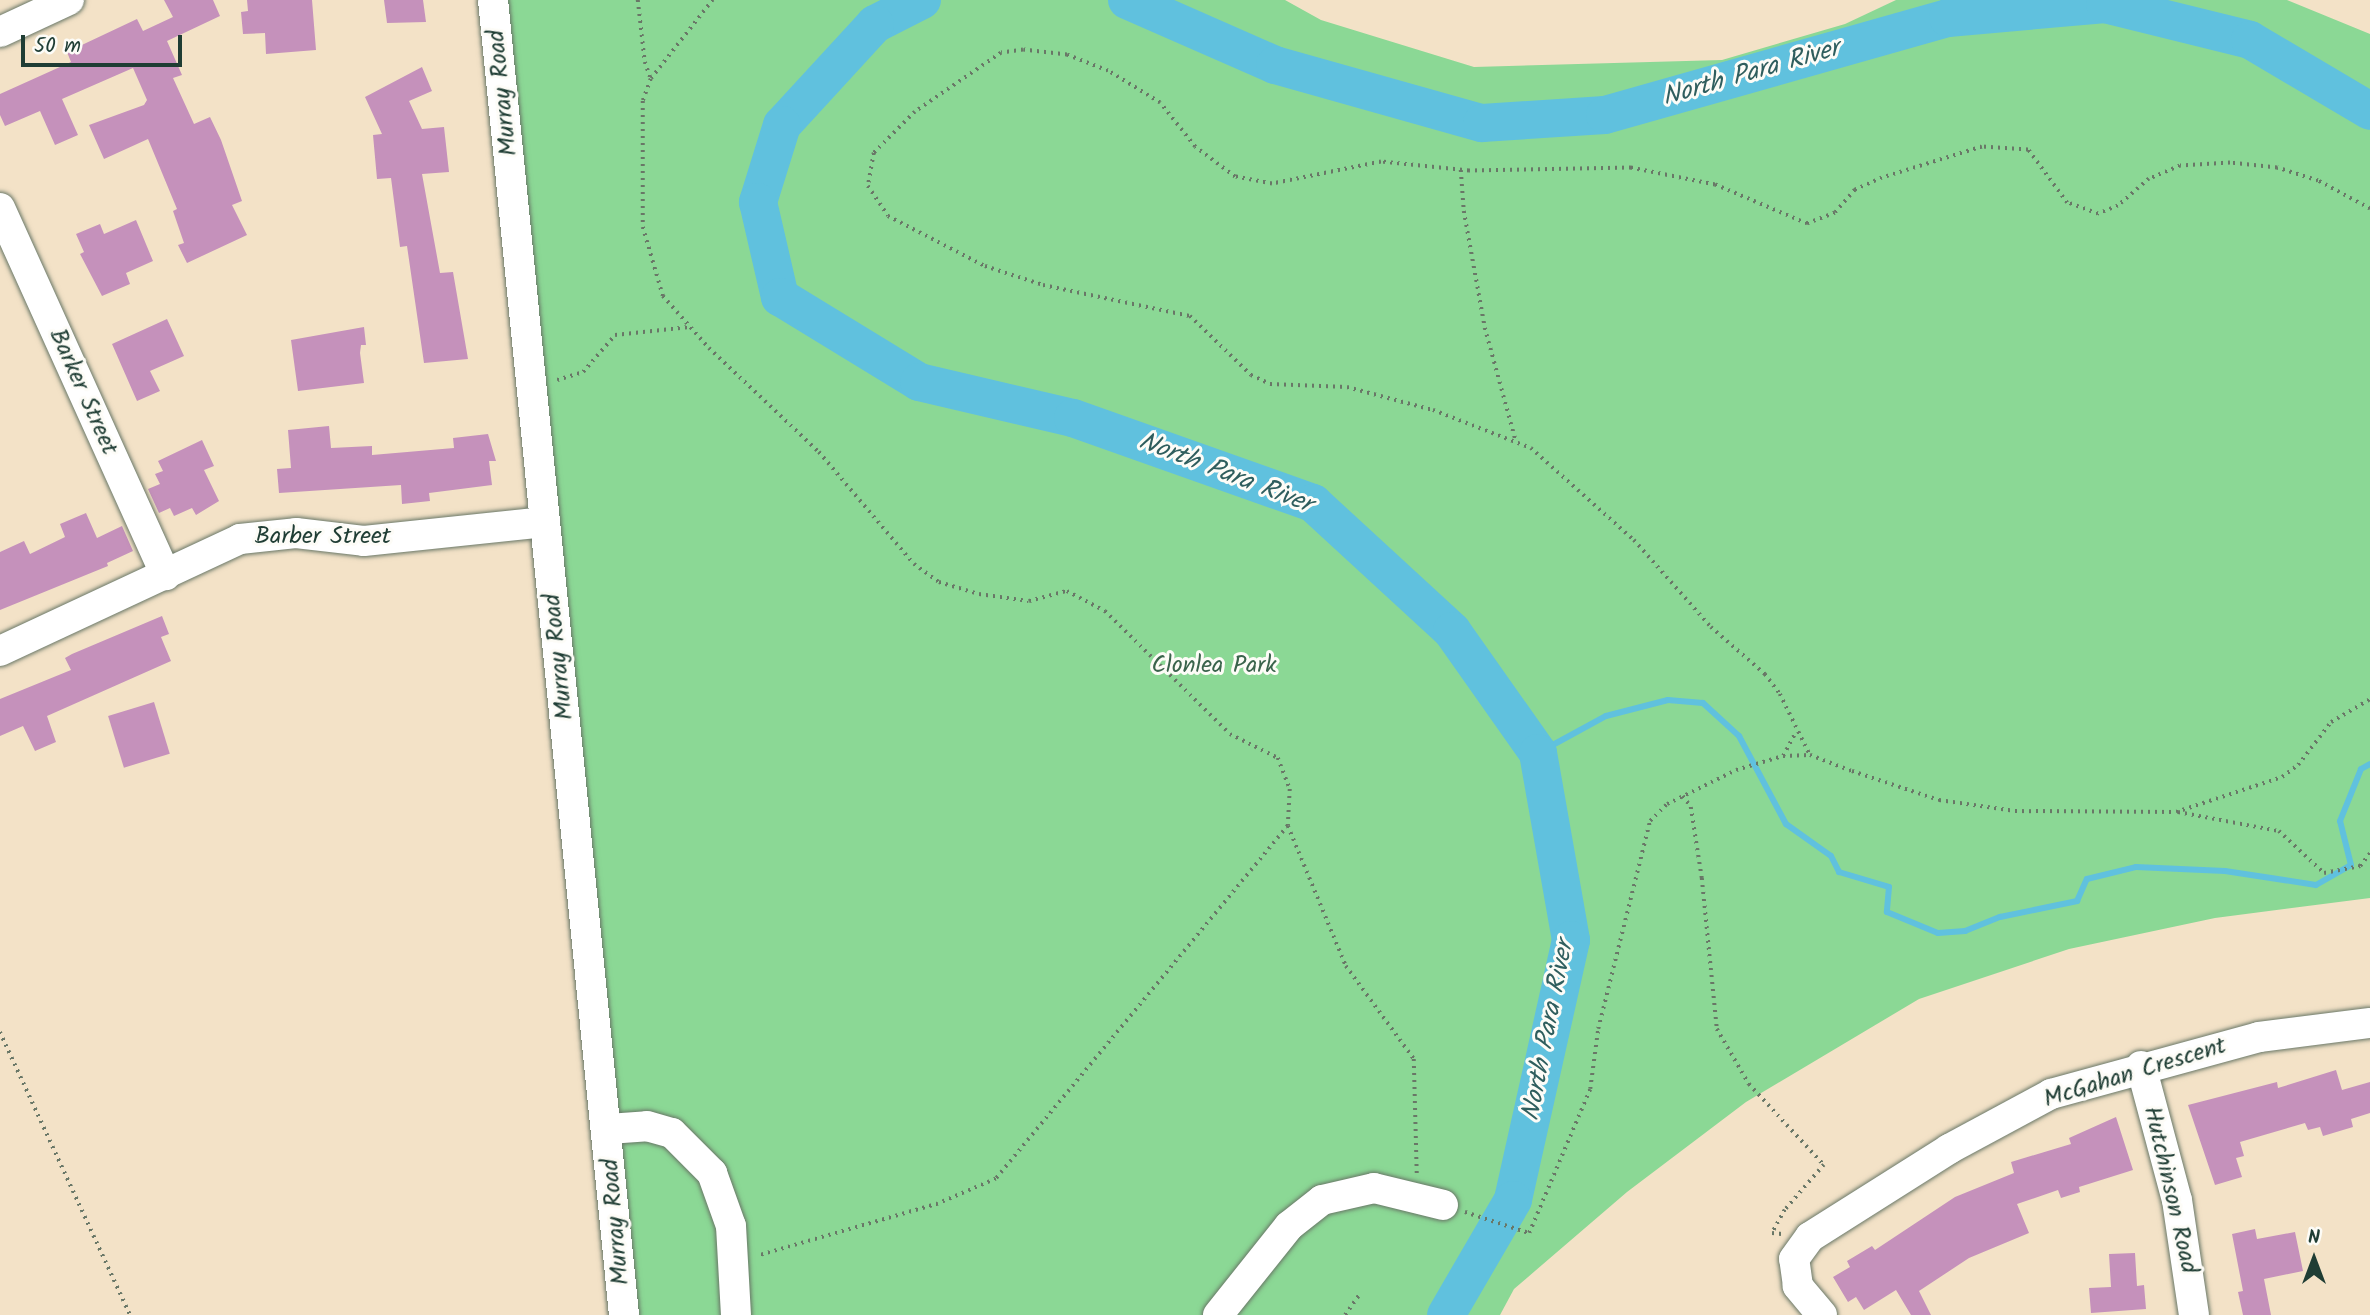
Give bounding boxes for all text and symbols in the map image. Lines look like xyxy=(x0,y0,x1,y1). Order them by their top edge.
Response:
scale bar xyxy=(24,21,186,65)
street label: Murray Road xyxy=(482,29,524,157)
text: 50 m xyxy=(34,30,81,63)
water label: North Para River xyxy=(1659,34,1843,114)
street label: Barker Street xyxy=(42,324,124,460)
water label: North Para River xyxy=(1134,427,1316,521)
street label: Barber Street xyxy=(255,523,391,551)
street label: Murray Road xyxy=(538,593,580,721)
park label: Clonlea Park xyxy=(1152,652,1276,680)
water label: North Para River xyxy=(1516,938,1582,1124)
street label: McGahan Crescent xyxy=(2040,1032,2230,1114)
street label: Hutchinson Road xyxy=(2137,1104,2203,1276)
street label: Murray Road xyxy=(596,1158,636,1286)
text: N xyxy=(2308,1223,2320,1253)
north arrow xyxy=(2279,1224,2349,1294)

